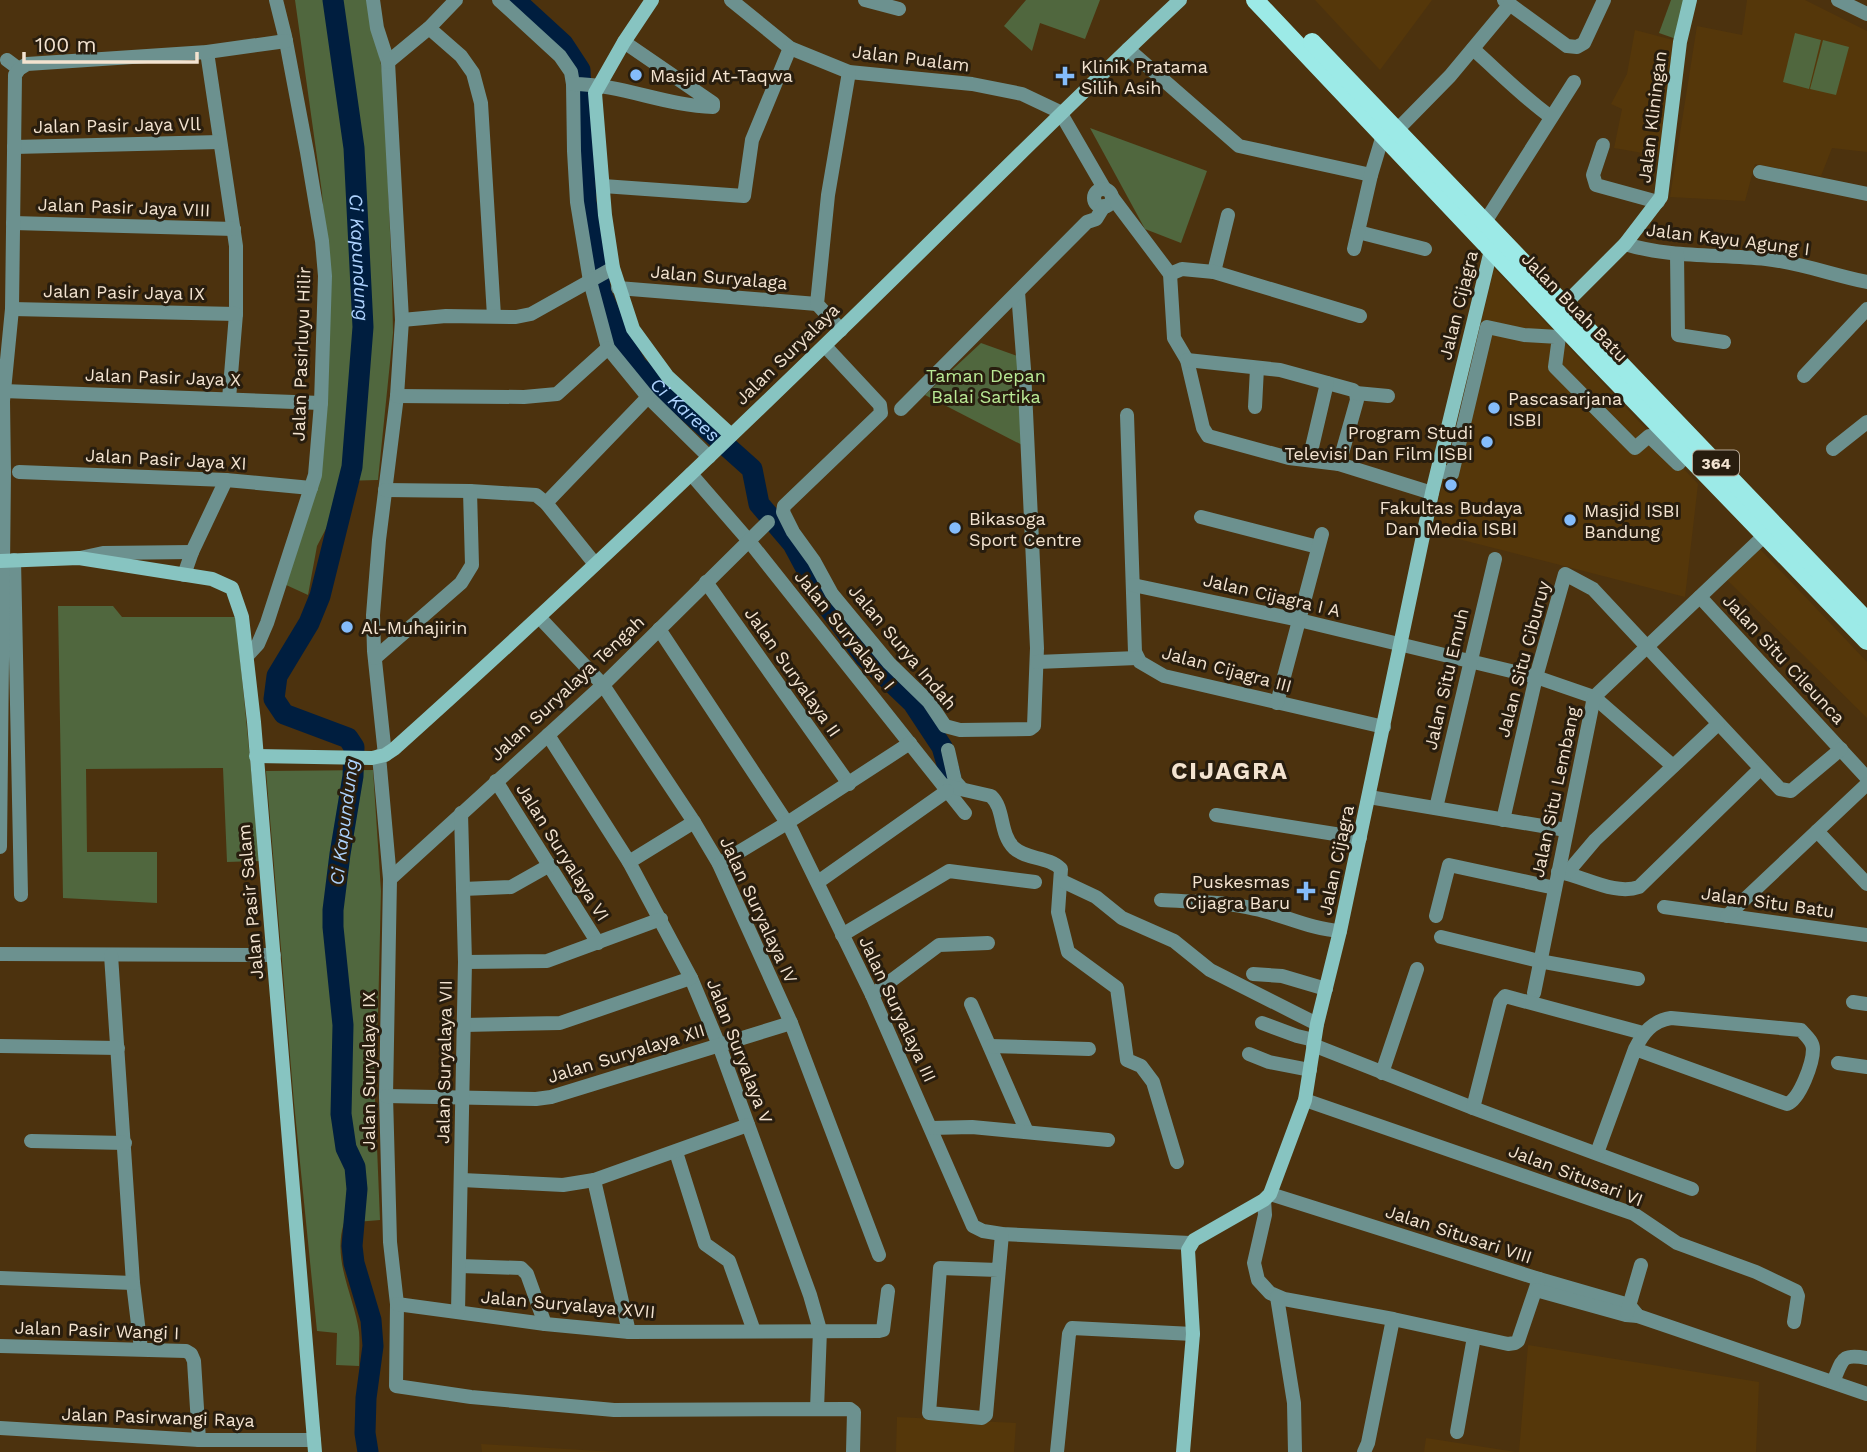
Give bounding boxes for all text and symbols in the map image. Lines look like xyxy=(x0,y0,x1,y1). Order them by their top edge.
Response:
scale bar xyxy=(24,21,198,65)
text: 100 m xyxy=(35,32,97,57)
street label: Jalan Pualam xyxy=(851,40,971,76)
street label: Jalan Kliningan xyxy=(1633,50,1671,184)
place label: Klinik Pratama Silih Asih xyxy=(1081,56,1208,98)
place label: Masjid At-Taqwa xyxy=(650,65,793,86)
marker: Klinik Pratama Silih Asih xyxy=(1055,66,1075,86)
marker: Masjid At-Taqwa xyxy=(628,67,644,83)
street label: Jalan Pasir Jaya Vll xyxy=(33,113,201,137)
street label: Jalan Pasir Jaya VIII xyxy=(37,193,211,221)
water label: Ci Kapundung xyxy=(345,193,374,322)
street label: Jalan Kayu Agung I xyxy=(1645,219,1811,259)
street label: Jalan Cijagra xyxy=(1434,248,1482,362)
street label: Jalan Buah Batu xyxy=(1518,248,1632,366)
street label: Jalan Suryalaga xyxy=(650,261,788,293)
street label: Jalan Pasirluyu Hilir xyxy=(287,266,315,442)
street label: Jalan Pasir Jaya IX xyxy=(43,280,205,304)
street label: Jalan Suryalaya xyxy=(731,299,843,409)
street label: Jalan Pasir Jaya X xyxy=(85,364,242,390)
park label: Taman Depan Balai Sartika xyxy=(926,365,1046,407)
water label: Ci Karees xyxy=(646,372,725,447)
place label: Pascasarjana ISBI xyxy=(1508,388,1622,430)
marker: Pascasarjana ISBI xyxy=(1486,400,1502,416)
place label: Program Studi Televisi Dan Film ISBI xyxy=(1285,422,1473,464)
marker: Program Studi Televisi Dan Film ISBI xyxy=(1479,434,1495,450)
street label: Jalan Pasir Jaya XI xyxy=(85,444,247,474)
road number: 364 xyxy=(1693,450,1739,476)
marker: Fakultas Budaya Dan Media ISBI xyxy=(1443,477,1459,493)
place label: Fakultas Budaya Dan Media ISBI xyxy=(1379,497,1523,539)
place label: Masjid ISBI Bandung xyxy=(1584,500,1680,542)
place label: Bikasoga Sport Centre xyxy=(969,508,1082,550)
marker: Masjid ISBI Bandung xyxy=(1562,512,1578,528)
marker: Bikasoga Sport Centre xyxy=(947,520,963,536)
street label: Jalan Suryalaya I xyxy=(790,566,900,694)
street label: Jalan Cijagra I A xyxy=(1201,569,1343,621)
street label: Jalan Situ Ciburuy xyxy=(1492,578,1554,740)
street label: Jalan Surya Indah xyxy=(845,580,961,714)
street label: Jalan Situ Cileunca xyxy=(1718,590,1850,728)
street label: Jalan Suryalaya II xyxy=(741,603,845,741)
street label: Jalan Situ Emuh xyxy=(1419,606,1473,752)
street label: Jalan Suryalaya Tengah xyxy=(486,611,648,765)
place label: Al-Muhajirin xyxy=(361,617,467,638)
marker: Al-Muhajirin xyxy=(339,619,355,635)
street label: Jalan Cijagra III xyxy=(1160,642,1294,696)
street label: Jalan Situ Lembang xyxy=(1527,704,1583,879)
water label: Ci Kapundung xyxy=(325,757,363,887)
district label: CIJAGRA xyxy=(1171,757,1289,785)
street label: Jalan Suryalaya VI xyxy=(512,779,614,925)
street label: Jalan Cijagra xyxy=(1314,803,1358,917)
street label: Jalan Pasir Salam xyxy=(233,823,267,981)
street label: Jalan Suryalaya IV xyxy=(716,833,802,987)
place label: Puskesmas Cijagra Baru xyxy=(1185,871,1290,913)
marker: Puskesmas Cijagra Baru xyxy=(1296,881,1316,901)
street label: Jalan Situ Batu xyxy=(1700,882,1836,922)
street label: Jalan Suryalaya III xyxy=(855,933,941,1085)
street label: Jalan Suryalaya V xyxy=(703,976,777,1127)
street label: Jalan Suryalaya VII xyxy=(432,980,456,1144)
street label: Jalan Suryalaya IX xyxy=(358,992,379,1150)
street label: Jalan Suryalaya XII xyxy=(545,1019,707,1087)
street label: Jalan Situsari VI xyxy=(1506,1140,1646,1210)
street label: Jalan Situsari VIII xyxy=(1383,1200,1535,1268)
street label: Jalan Suryalaya XVII xyxy=(480,1286,656,1322)
street label: Jalan Pasir Wangi I xyxy=(14,1317,180,1343)
street label: Jalan Pasirwangi Raya xyxy=(61,1403,255,1431)

